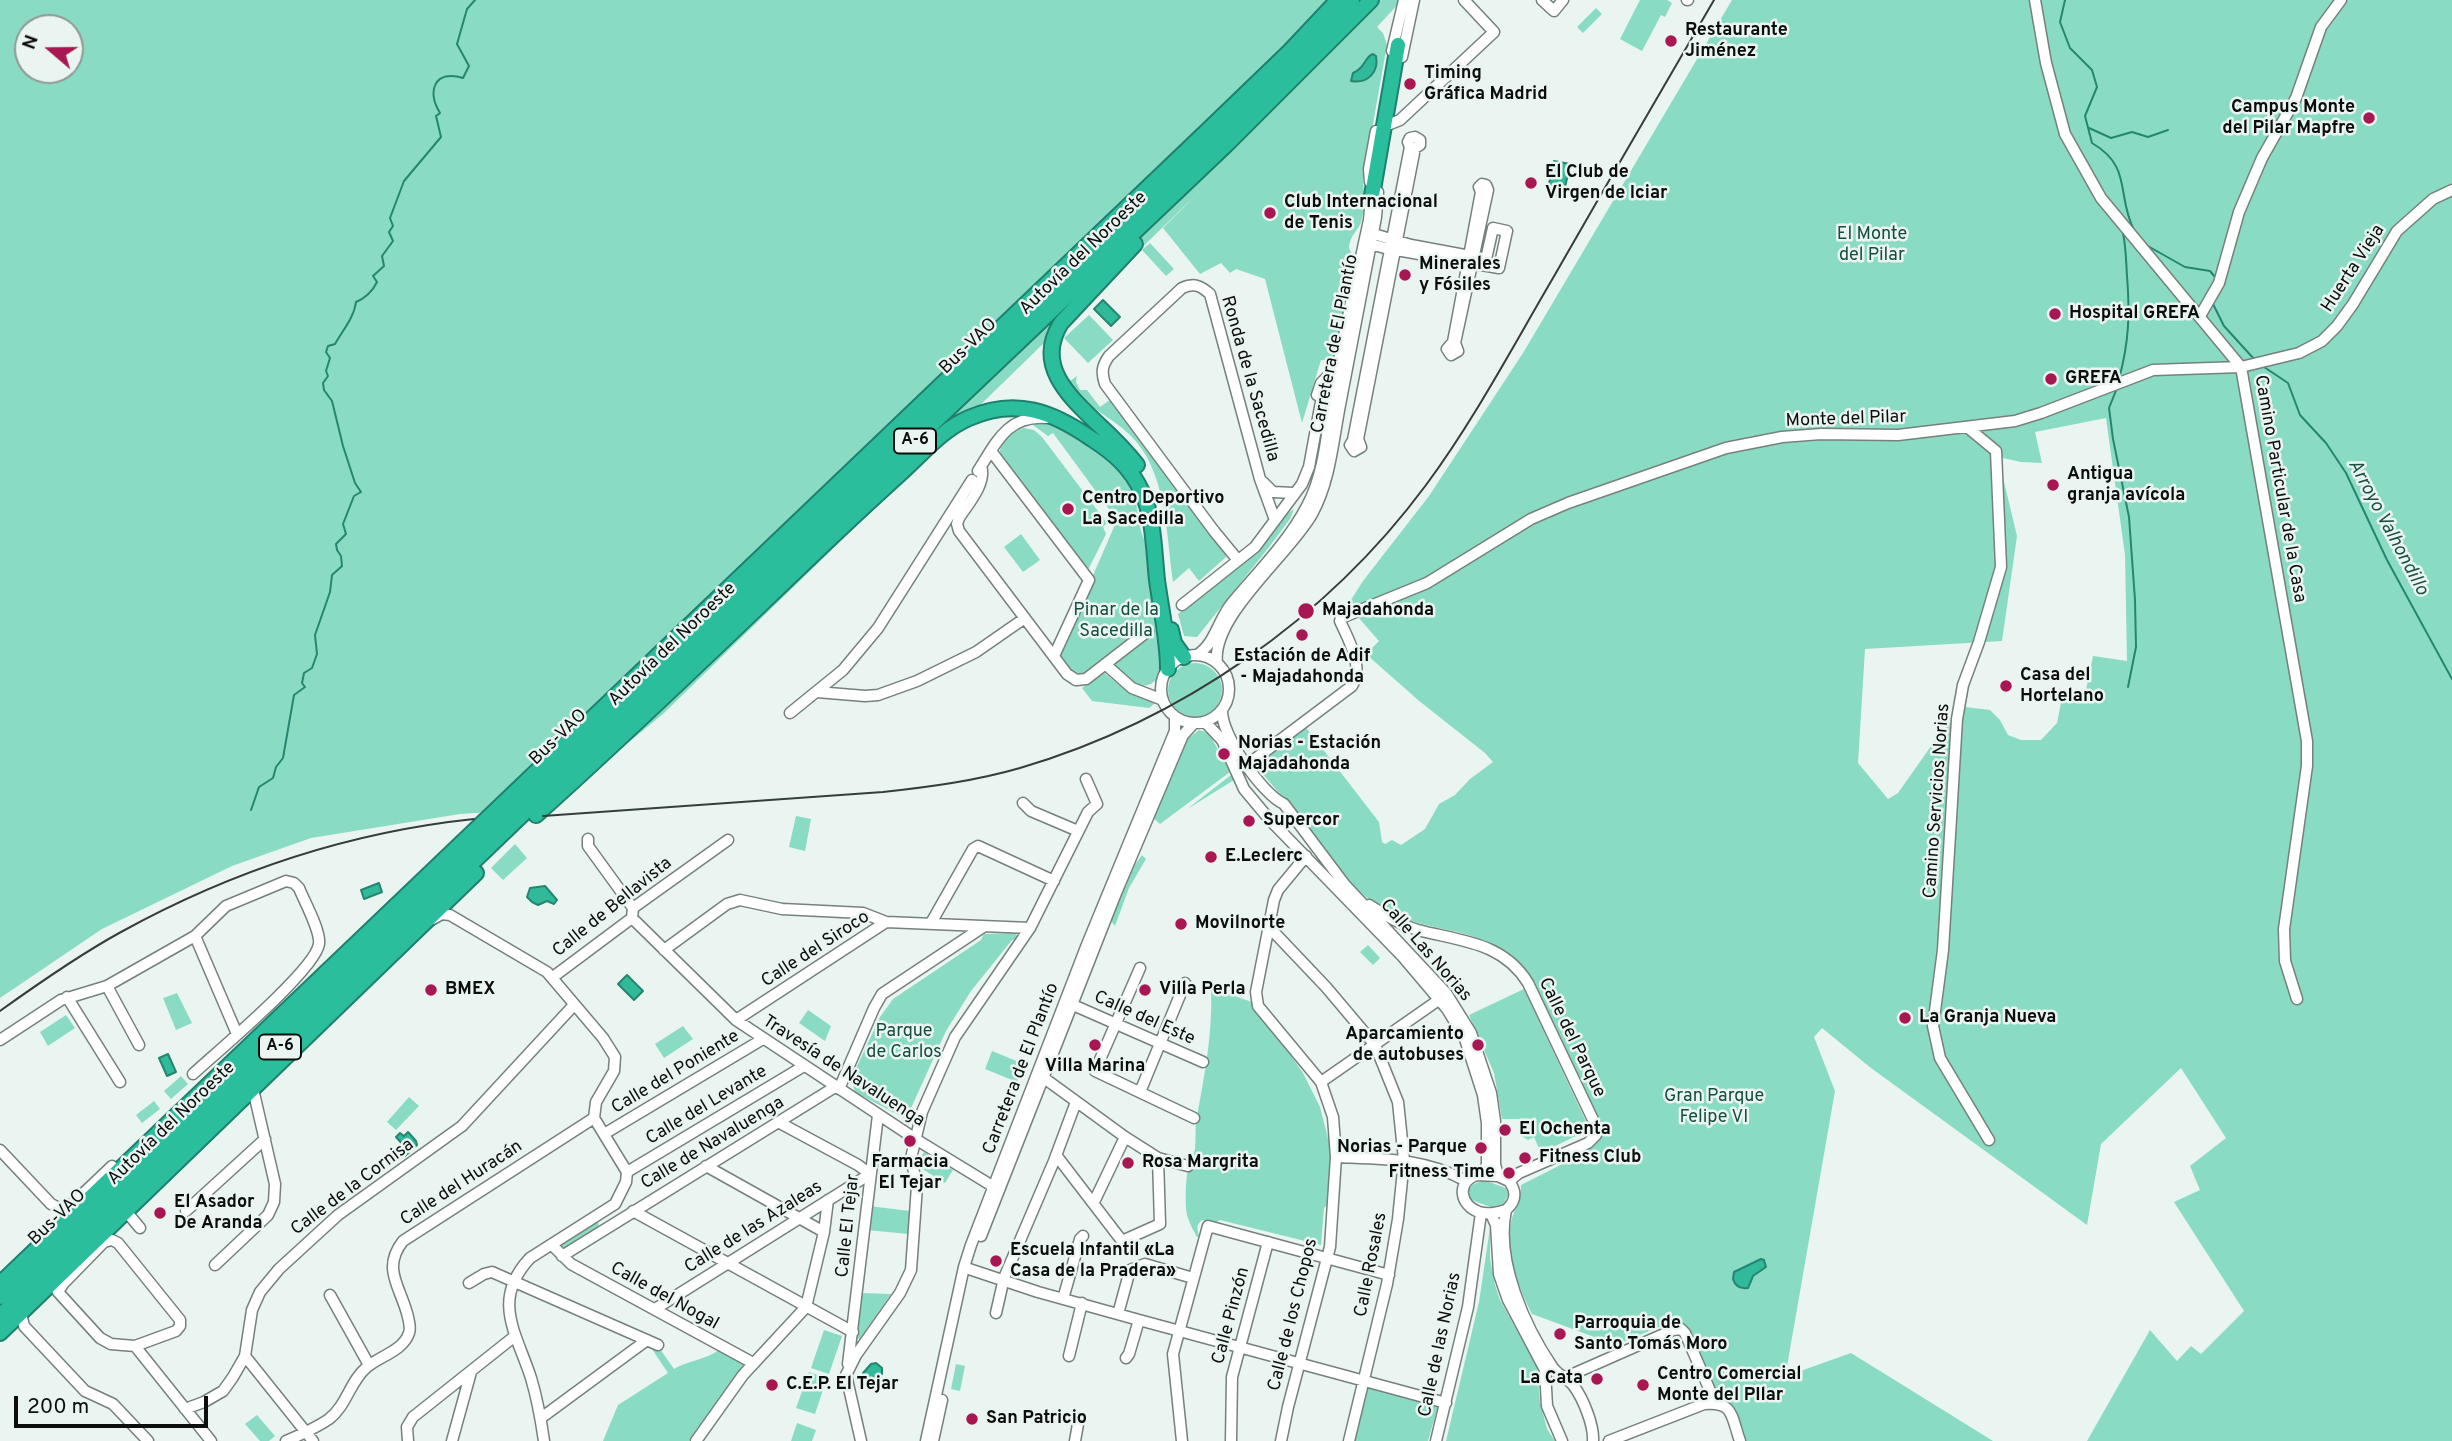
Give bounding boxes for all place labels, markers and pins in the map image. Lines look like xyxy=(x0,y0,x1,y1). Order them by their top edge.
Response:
place label: Restaurante Jiménez xyxy=(1685,20,1788,62)
marker: Restaurante Jiménez xyxy=(1663,33,1679,49)
place label: Timing Gráfica Madrid xyxy=(1424,63,1548,106)
marker: Timing Gráfica Madrid xyxy=(1402,76,1418,92)
place label: Campus Monte del Pilar Mapfre xyxy=(2222,97,2355,140)
marker: Campus Monte del Pilar Mapfre xyxy=(2361,110,2377,126)
place label: El Club de Virgen de Iciar xyxy=(1545,162,1668,204)
marker: El Club de Virgen de Iciar xyxy=(1523,175,1539,191)
place label: Club Internacional de Tenis xyxy=(1284,192,1438,234)
marker: Club Internacional de Tenis xyxy=(1262,205,1278,221)
place label: Minerales y Fósiles xyxy=(1419,254,1501,296)
marker: Minerales y Fósiles xyxy=(1397,267,1413,283)
place label: Hospital GREFA xyxy=(2069,303,2200,325)
marker: Hospital GREFA xyxy=(2047,306,2063,322)
place label: GREFA xyxy=(2065,368,2122,390)
marker: GREFA xyxy=(2043,371,2059,387)
place label: Antigua granja avícola xyxy=(2067,464,2185,506)
marker: Antigua granja avícola xyxy=(2045,477,2061,493)
place label: Centro Deportivo La Sacedilla xyxy=(1082,488,1225,530)
marker: Centro Deportivo La Sacedilla xyxy=(1060,501,1076,517)
place label: Majadahonda xyxy=(1322,600,1434,622)
marker: Majadahonda xyxy=(1296,601,1316,621)
marker: Estación de Adif - Majadahonda xyxy=(1294,627,1310,643)
place label: Estación de Adif - Majadahonda xyxy=(1234,646,1370,688)
place label: Casa del Hortelano xyxy=(2020,665,2104,708)
marker: Casa del Hortelano xyxy=(1998,678,2014,694)
place label: Norias - Estación Majadahonda xyxy=(1238,733,1381,776)
marker: Norias - Estación Majadahonda xyxy=(1216,746,1232,762)
place label: Supercor xyxy=(1263,810,1340,832)
marker: Supercor xyxy=(1241,813,1257,829)
place label: E.Leclerc xyxy=(1225,846,1303,868)
marker: E.Leclerc xyxy=(1203,849,1219,865)
place label: Movilnorte xyxy=(1195,913,1285,935)
marker: Movilnorte xyxy=(1173,916,1189,932)
place label: BMEX xyxy=(445,979,495,1001)
place label: Villa Perla xyxy=(1159,979,1245,1001)
marker: BMEX xyxy=(423,982,439,998)
marker: Villa Perla xyxy=(1137,982,1153,998)
place label: La Granja Nueva xyxy=(1919,1007,2056,1029)
marker: La Granja Nueva xyxy=(1897,1010,1913,1026)
place label: Aparcamiento de autobuses xyxy=(1345,1024,1464,1066)
marker: Villa Marina xyxy=(1087,1037,1103,1053)
marker: Aparcamiento de autobuses xyxy=(1470,1037,1486,1053)
place label: Villa Marina xyxy=(1045,1056,1145,1078)
place label: El Ochenta xyxy=(1519,1119,1611,1141)
marker: El Ochenta xyxy=(1497,1122,1513,1138)
marker: Farmacia El Tejar xyxy=(902,1133,918,1149)
place label: Norias - Parque xyxy=(1337,1137,1467,1159)
marker: Norias - Parque xyxy=(1473,1140,1489,1156)
place label: Fitness Club xyxy=(1539,1147,1641,1169)
marker: Fitness Club xyxy=(1517,1150,1533,1166)
place label: Farmacia El Tejar xyxy=(872,1152,948,1194)
place label: Rosa Margrita xyxy=(1142,1152,1259,1174)
marker: Rosa Margrita xyxy=(1120,1155,1136,1171)
place label: Fitness Time xyxy=(1389,1162,1495,1184)
marker: Fitness Time xyxy=(1501,1165,1517,1181)
place label: El Asador De Aranda xyxy=(174,1192,263,1234)
marker: El Asador De Aranda xyxy=(152,1205,168,1221)
place label: Escuela Infantil «La Casa de la Pradera» xyxy=(1010,1240,1176,1282)
marker: Escuela Infantil «La Casa de la Pradera» xyxy=(988,1253,1004,1269)
place label: Parroquia de Santo Tomás Moro xyxy=(1574,1313,1728,1356)
marker: Parroquia de Santo Tomás Moro xyxy=(1552,1326,1568,1342)
place label: Centro Comercial Monte del PIlar xyxy=(1657,1364,1802,1406)
place label: La Cata xyxy=(1520,1368,1583,1390)
marker: La Cata xyxy=(1589,1371,1605,1387)
place label: C.E.P. El Tejar xyxy=(786,1374,899,1396)
marker: C.E.P. El Tejar xyxy=(764,1377,780,1393)
marker: Centro Comercial Monte del PIlar xyxy=(1635,1377,1651,1393)
place label: San Patricio xyxy=(986,1408,1087,1430)
marker: San Patricio xyxy=(964,1411,980,1427)

